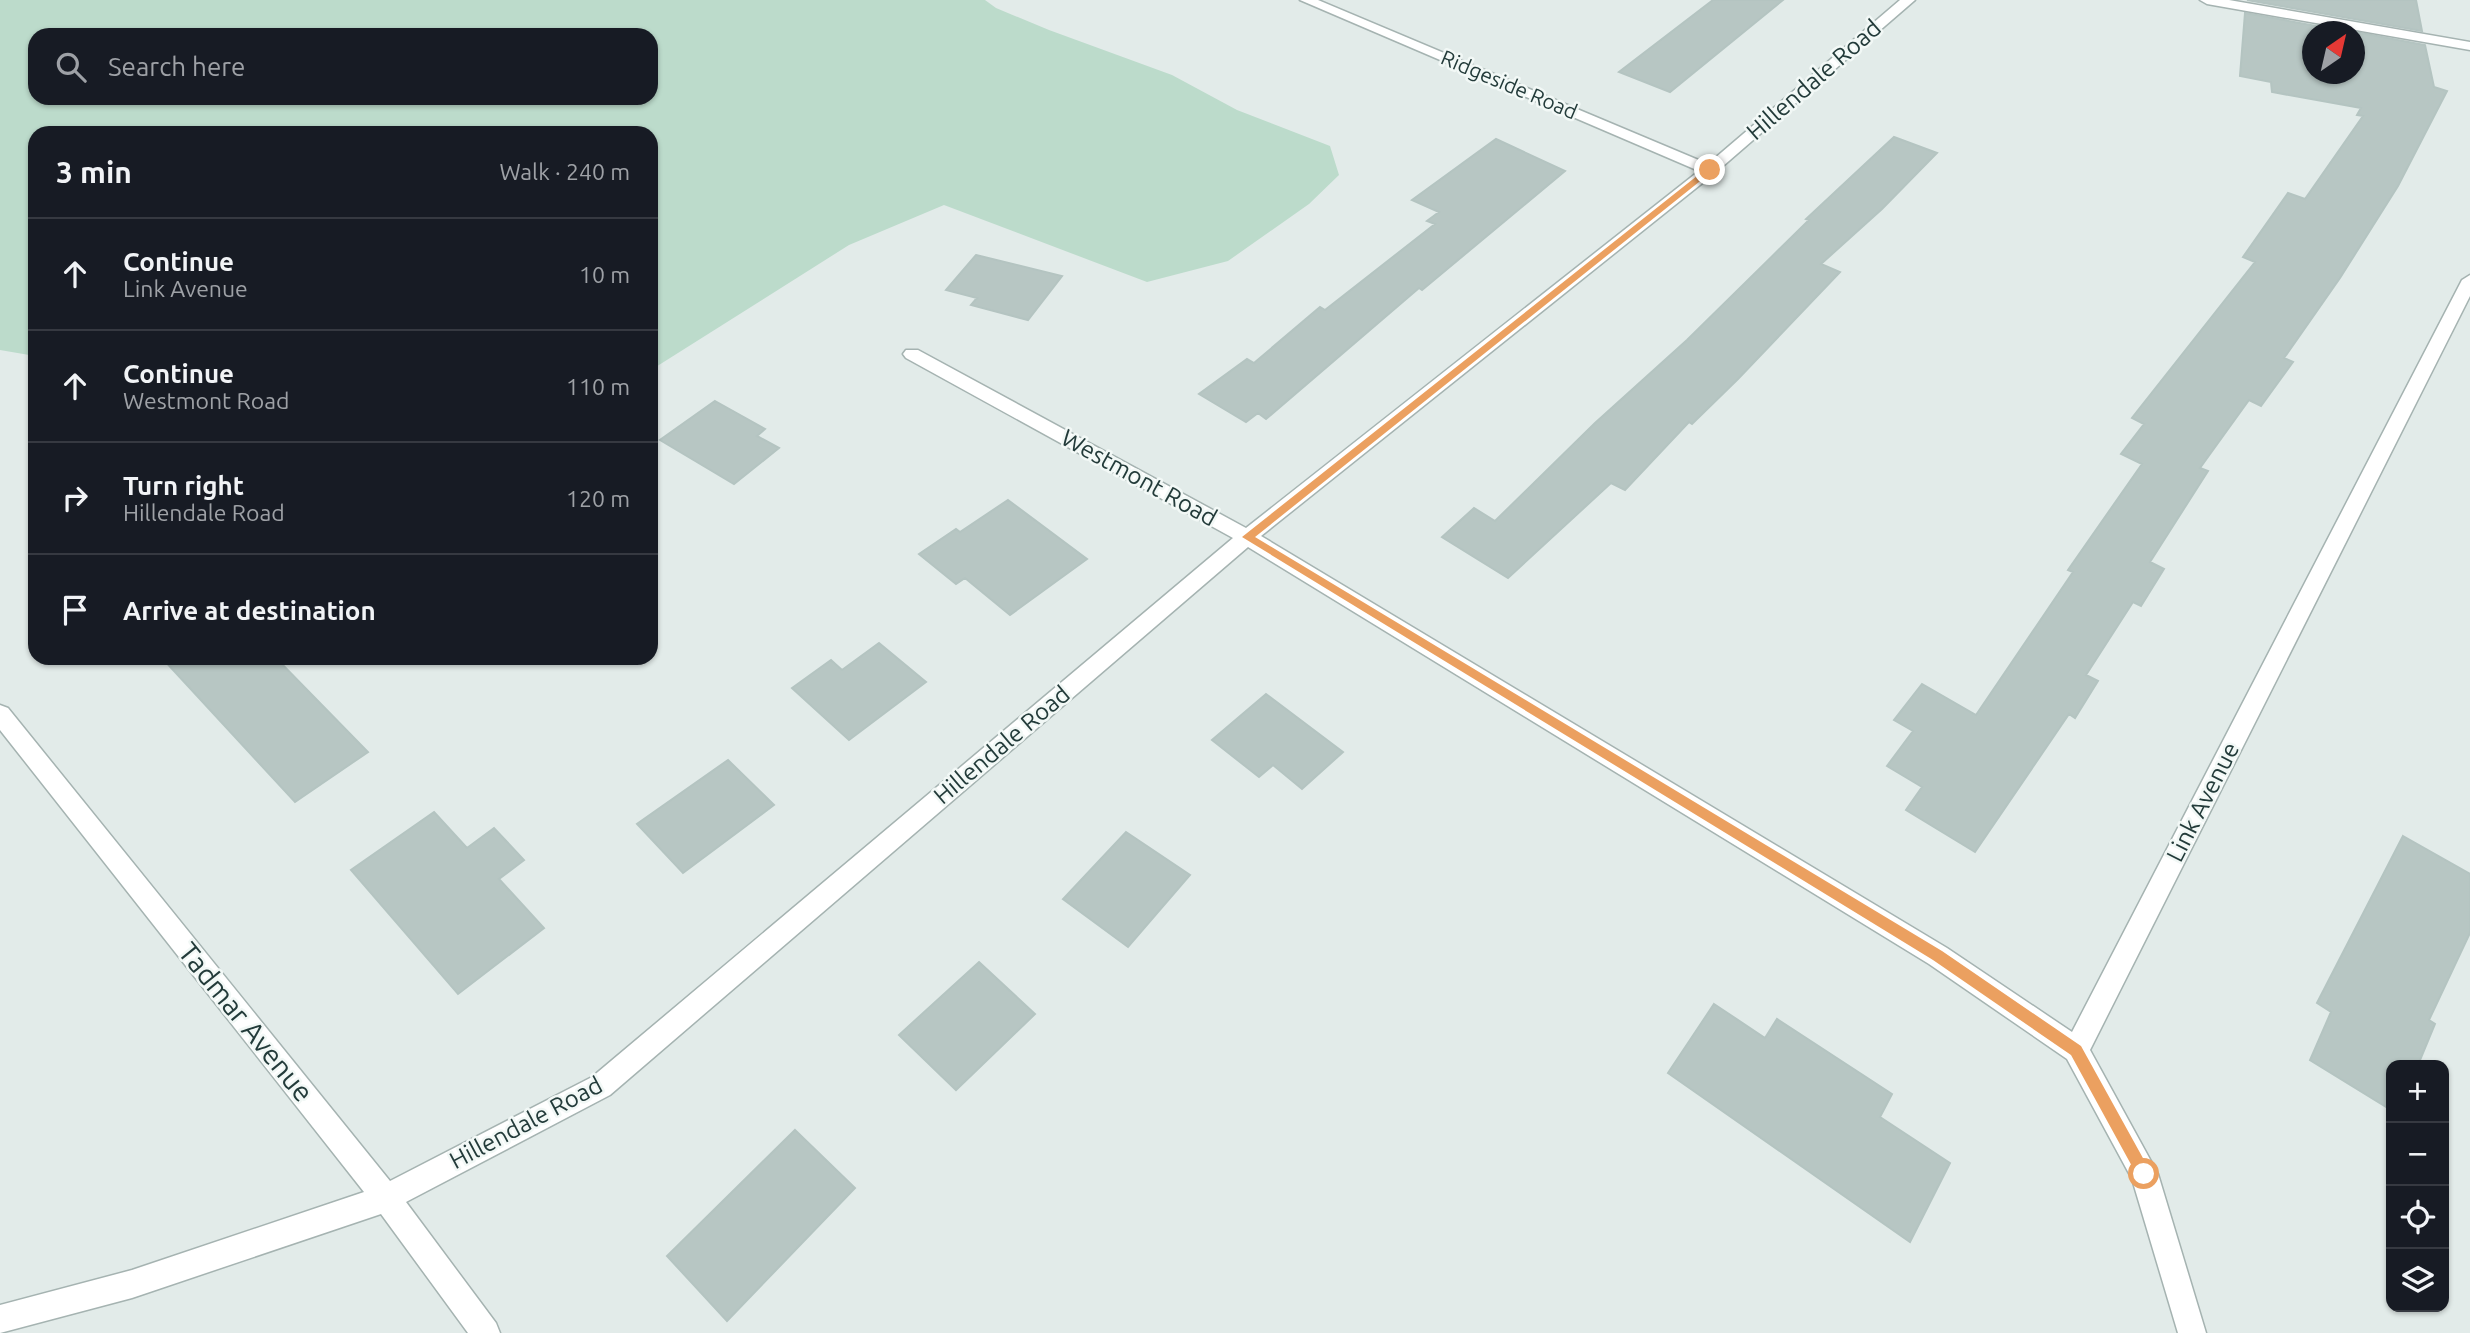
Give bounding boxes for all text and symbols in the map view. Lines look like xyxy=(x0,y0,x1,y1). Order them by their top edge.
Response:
street label: Hillendale Road xyxy=(1741,14,1886,145)
north arrow xyxy=(2302,21,2365,84)
search box xyxy=(28,28,658,105)
street label: Ridgeside Road xyxy=(1438,45,1581,124)
icon: search xyxy=(52,48,90,86)
text: Search here xyxy=(108,52,245,81)
route end xyxy=(1694,154,1725,185)
text: 3 min xyxy=(56,155,132,189)
text: Walk · 240 m xyxy=(499,159,630,184)
text: Continue xyxy=(123,247,234,276)
icon: ahead xyxy=(56,255,94,293)
text: 10 m xyxy=(579,262,630,287)
text: Link Avenue xyxy=(123,276,248,301)
text: Continue xyxy=(123,359,234,388)
icon: ahead xyxy=(56,367,94,405)
text: 110 m xyxy=(566,374,630,399)
text: Westmont Road xyxy=(123,388,289,413)
street label: Westmont Road xyxy=(1057,424,1222,531)
text: Turn right xyxy=(123,471,244,500)
icon: right xyxy=(56,479,94,517)
text: 120 m xyxy=(566,486,630,511)
text: Hillendale Road xyxy=(123,500,285,525)
icon: arrive xyxy=(56,591,94,629)
text: Arrive at destination xyxy=(123,596,376,625)
street label: Hillendale Road xyxy=(928,680,1075,809)
street label: Link Avenue xyxy=(2161,738,2244,866)
street label: Tadmar Avenue xyxy=(173,936,320,1107)
map controls xyxy=(2386,1060,2449,1312)
button: + xyxy=(2386,1060,2449,1123)
street label: Hillendale Road xyxy=(445,1071,607,1174)
button: − xyxy=(2386,1123,2449,1186)
route start xyxy=(2128,1158,2159,1189)
button: locate xyxy=(2386,1186,2449,1249)
button: layers xyxy=(2386,1249,2449,1312)

